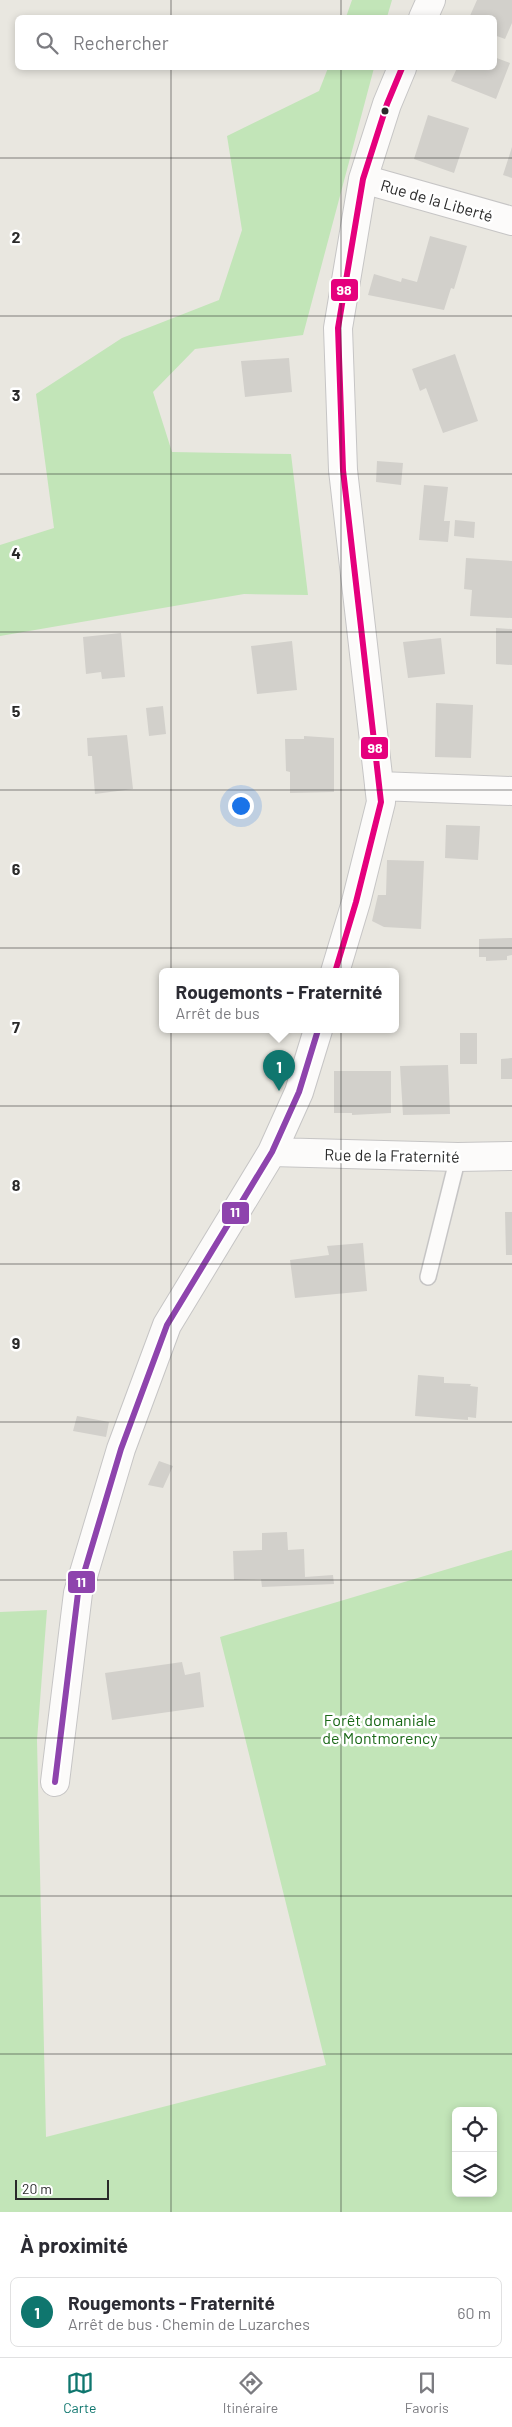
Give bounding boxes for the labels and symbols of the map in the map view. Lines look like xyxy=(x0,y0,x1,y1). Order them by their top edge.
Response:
unlabelled marker xyxy=(380,106,390,116)
street label: Rue de la Liberté xyxy=(379,175,495,225)
text: 2 xyxy=(12,227,21,246)
line badge: 98 xyxy=(330,278,359,302)
text: 98 xyxy=(336,281,352,298)
text: 3 xyxy=(12,385,20,404)
text: 4 xyxy=(11,543,21,562)
text: 5 xyxy=(12,701,21,720)
line badge: 98 xyxy=(360,736,389,760)
text: 98 xyxy=(367,739,383,756)
your location xyxy=(228,793,254,819)
text: 6 xyxy=(12,859,21,878)
text: 7 xyxy=(12,1017,20,1036)
pin: 1 xyxy=(263,1050,295,1091)
street label: Rue de la Fraternité xyxy=(324,1144,460,1166)
text: 8 xyxy=(12,1175,21,1194)
line badge: 11 xyxy=(221,1201,250,1225)
text: 11 xyxy=(230,1203,240,1220)
text: 9 xyxy=(12,1333,20,1352)
line badge: 11 xyxy=(67,1570,96,1594)
text: 11 xyxy=(76,1573,86,1590)
park label: Forêt domaniale de Montmorency xyxy=(322,1710,438,1747)
scale bar xyxy=(15,2177,109,2200)

